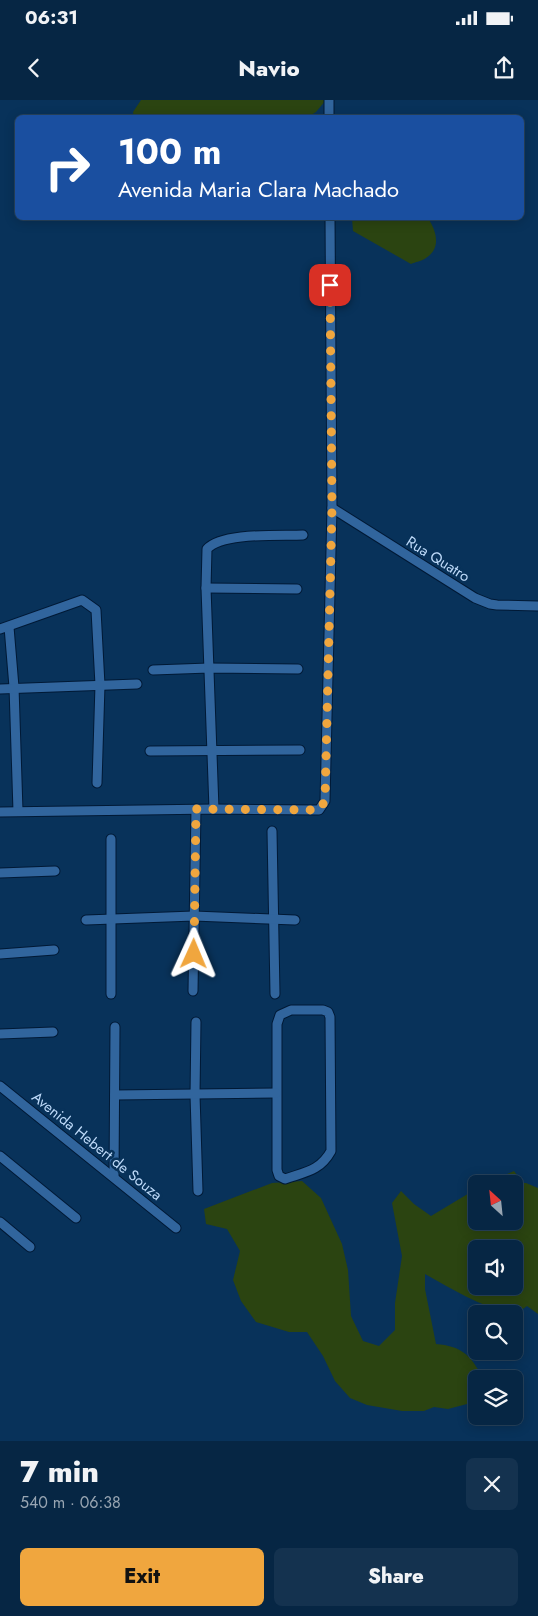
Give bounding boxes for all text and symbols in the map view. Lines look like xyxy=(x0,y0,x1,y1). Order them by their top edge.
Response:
text: 06:31 xyxy=(25,4,78,31)
text: Navio xyxy=(238,52,300,84)
icon: back xyxy=(20,54,48,82)
icon: share xyxy=(490,54,518,82)
text: 100 m xyxy=(118,127,221,177)
icon: right xyxy=(35,135,100,200)
text: Avenida Maria Clara Machado xyxy=(118,173,399,205)
pin xyxy=(309,264,351,306)
icon: arrive xyxy=(316,271,344,299)
street label: Rua Quatro xyxy=(402,531,474,587)
position arrow xyxy=(167,927,219,979)
street label: Avenida Hebert de Souza xyxy=(27,1086,167,1206)
north arrow xyxy=(468,1175,522,1230)
map controls xyxy=(468,1175,523,1425)
button: sound xyxy=(468,1240,523,1295)
button: search xyxy=(468,1305,523,1360)
button: layers xyxy=(468,1370,523,1425)
text: 7 min xyxy=(20,1450,99,1493)
button: close xyxy=(466,1458,518,1510)
text: 540 m · 06:38 xyxy=(20,1491,121,1514)
button: Exit xyxy=(20,1548,264,1606)
button: Share xyxy=(274,1548,518,1606)

